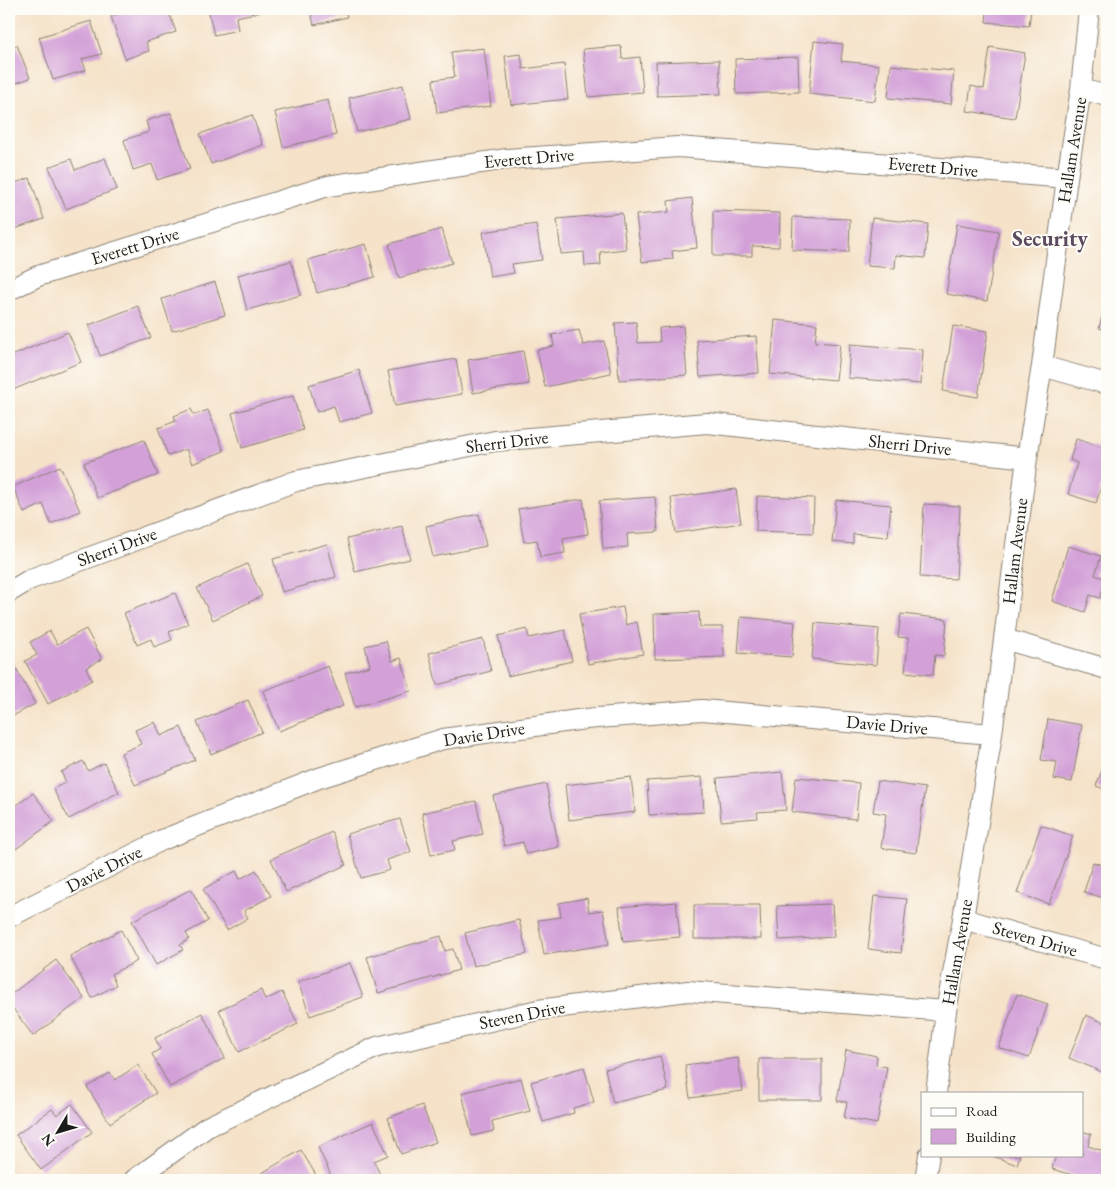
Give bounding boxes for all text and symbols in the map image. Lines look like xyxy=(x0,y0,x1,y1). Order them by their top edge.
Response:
street label: Hallam Avenue xyxy=(1052,95,1091,204)
street label: Everett Drive xyxy=(483,142,575,173)
street label: Everett Drive xyxy=(887,151,979,182)
street label: Everett Drive xyxy=(88,221,181,270)
district label: Security xyxy=(1012,224,1088,253)
street label: Sherri Drive xyxy=(464,425,550,458)
street label: Sherri Drive xyxy=(867,429,953,460)
street label: Hallam Avenue xyxy=(997,497,1032,605)
street label: Sherri Drive xyxy=(74,522,160,572)
street label: Davie Drive xyxy=(845,709,929,740)
street label: Davie Drive xyxy=(442,716,526,751)
street label: Davie Drive xyxy=(62,840,145,897)
street label: Hallam Avenue xyxy=(936,897,977,1007)
street label: Steven Drive xyxy=(990,915,1080,962)
street label: Steven Drive xyxy=(477,995,567,1034)
legend xyxy=(921,1092,1084,1156)
text: Road xyxy=(966,1101,998,1120)
north arrow xyxy=(32,1106,82,1156)
text: Building xyxy=(966,1127,1016,1146)
text: N xyxy=(37,1129,58,1150)

